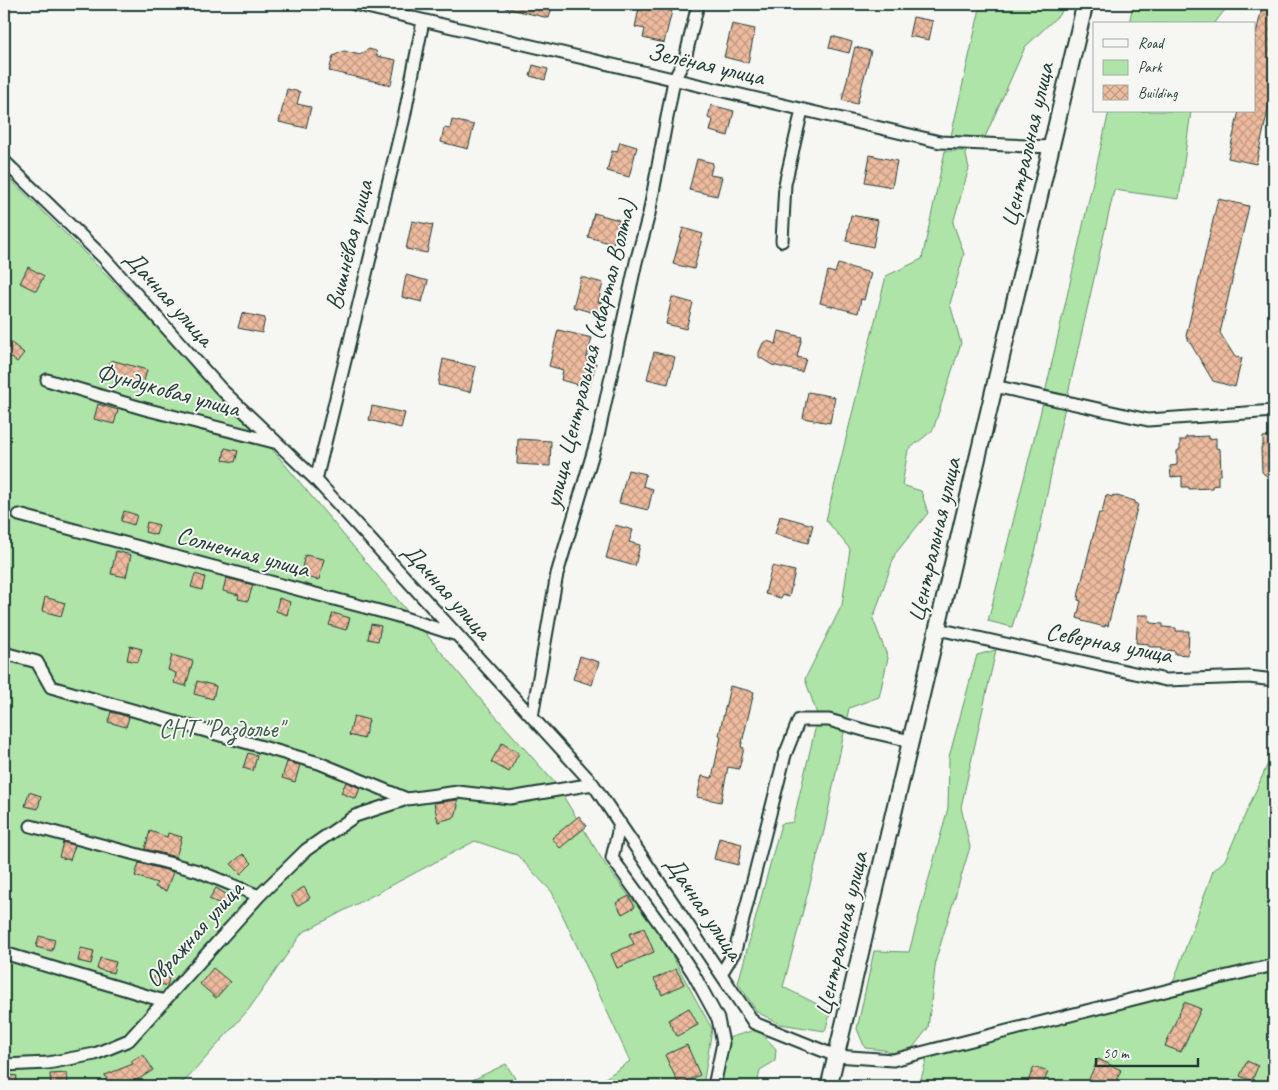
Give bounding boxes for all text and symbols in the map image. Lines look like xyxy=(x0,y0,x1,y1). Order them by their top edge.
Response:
legend xyxy=(1093,22,1256,112)
text: Road xyxy=(1138,34,1165,53)
street label: Зелёная улица xyxy=(645,35,769,93)
street label: Центральная улица xyxy=(993,58,1062,230)
text: Park xyxy=(1138,58,1163,77)
text: Building xyxy=(1138,84,1178,103)
street label: Вишнёвая улица xyxy=(317,175,381,313)
street label: улица Центральная (квартал Волта) xyxy=(536,195,644,513)
street label: Дачная улица xyxy=(117,243,223,355)
street label: Фундуковая улица xyxy=(93,356,245,425)
street label: Центральная улица xyxy=(900,453,969,625)
street label: Солнечная улица xyxy=(173,519,315,586)
street label: Дачная улица xyxy=(395,536,501,648)
street label: Северная улица xyxy=(1043,615,1177,671)
park label: СНТ "Раздолье" xyxy=(159,713,288,746)
street label: Центральная улица xyxy=(807,847,876,1019)
street label: Дачная улица xyxy=(657,850,752,969)
street label: Овражная улица xyxy=(137,872,252,994)
scale bar xyxy=(1096,1035,1198,1067)
text: 50 m xyxy=(1103,1044,1130,1063)

